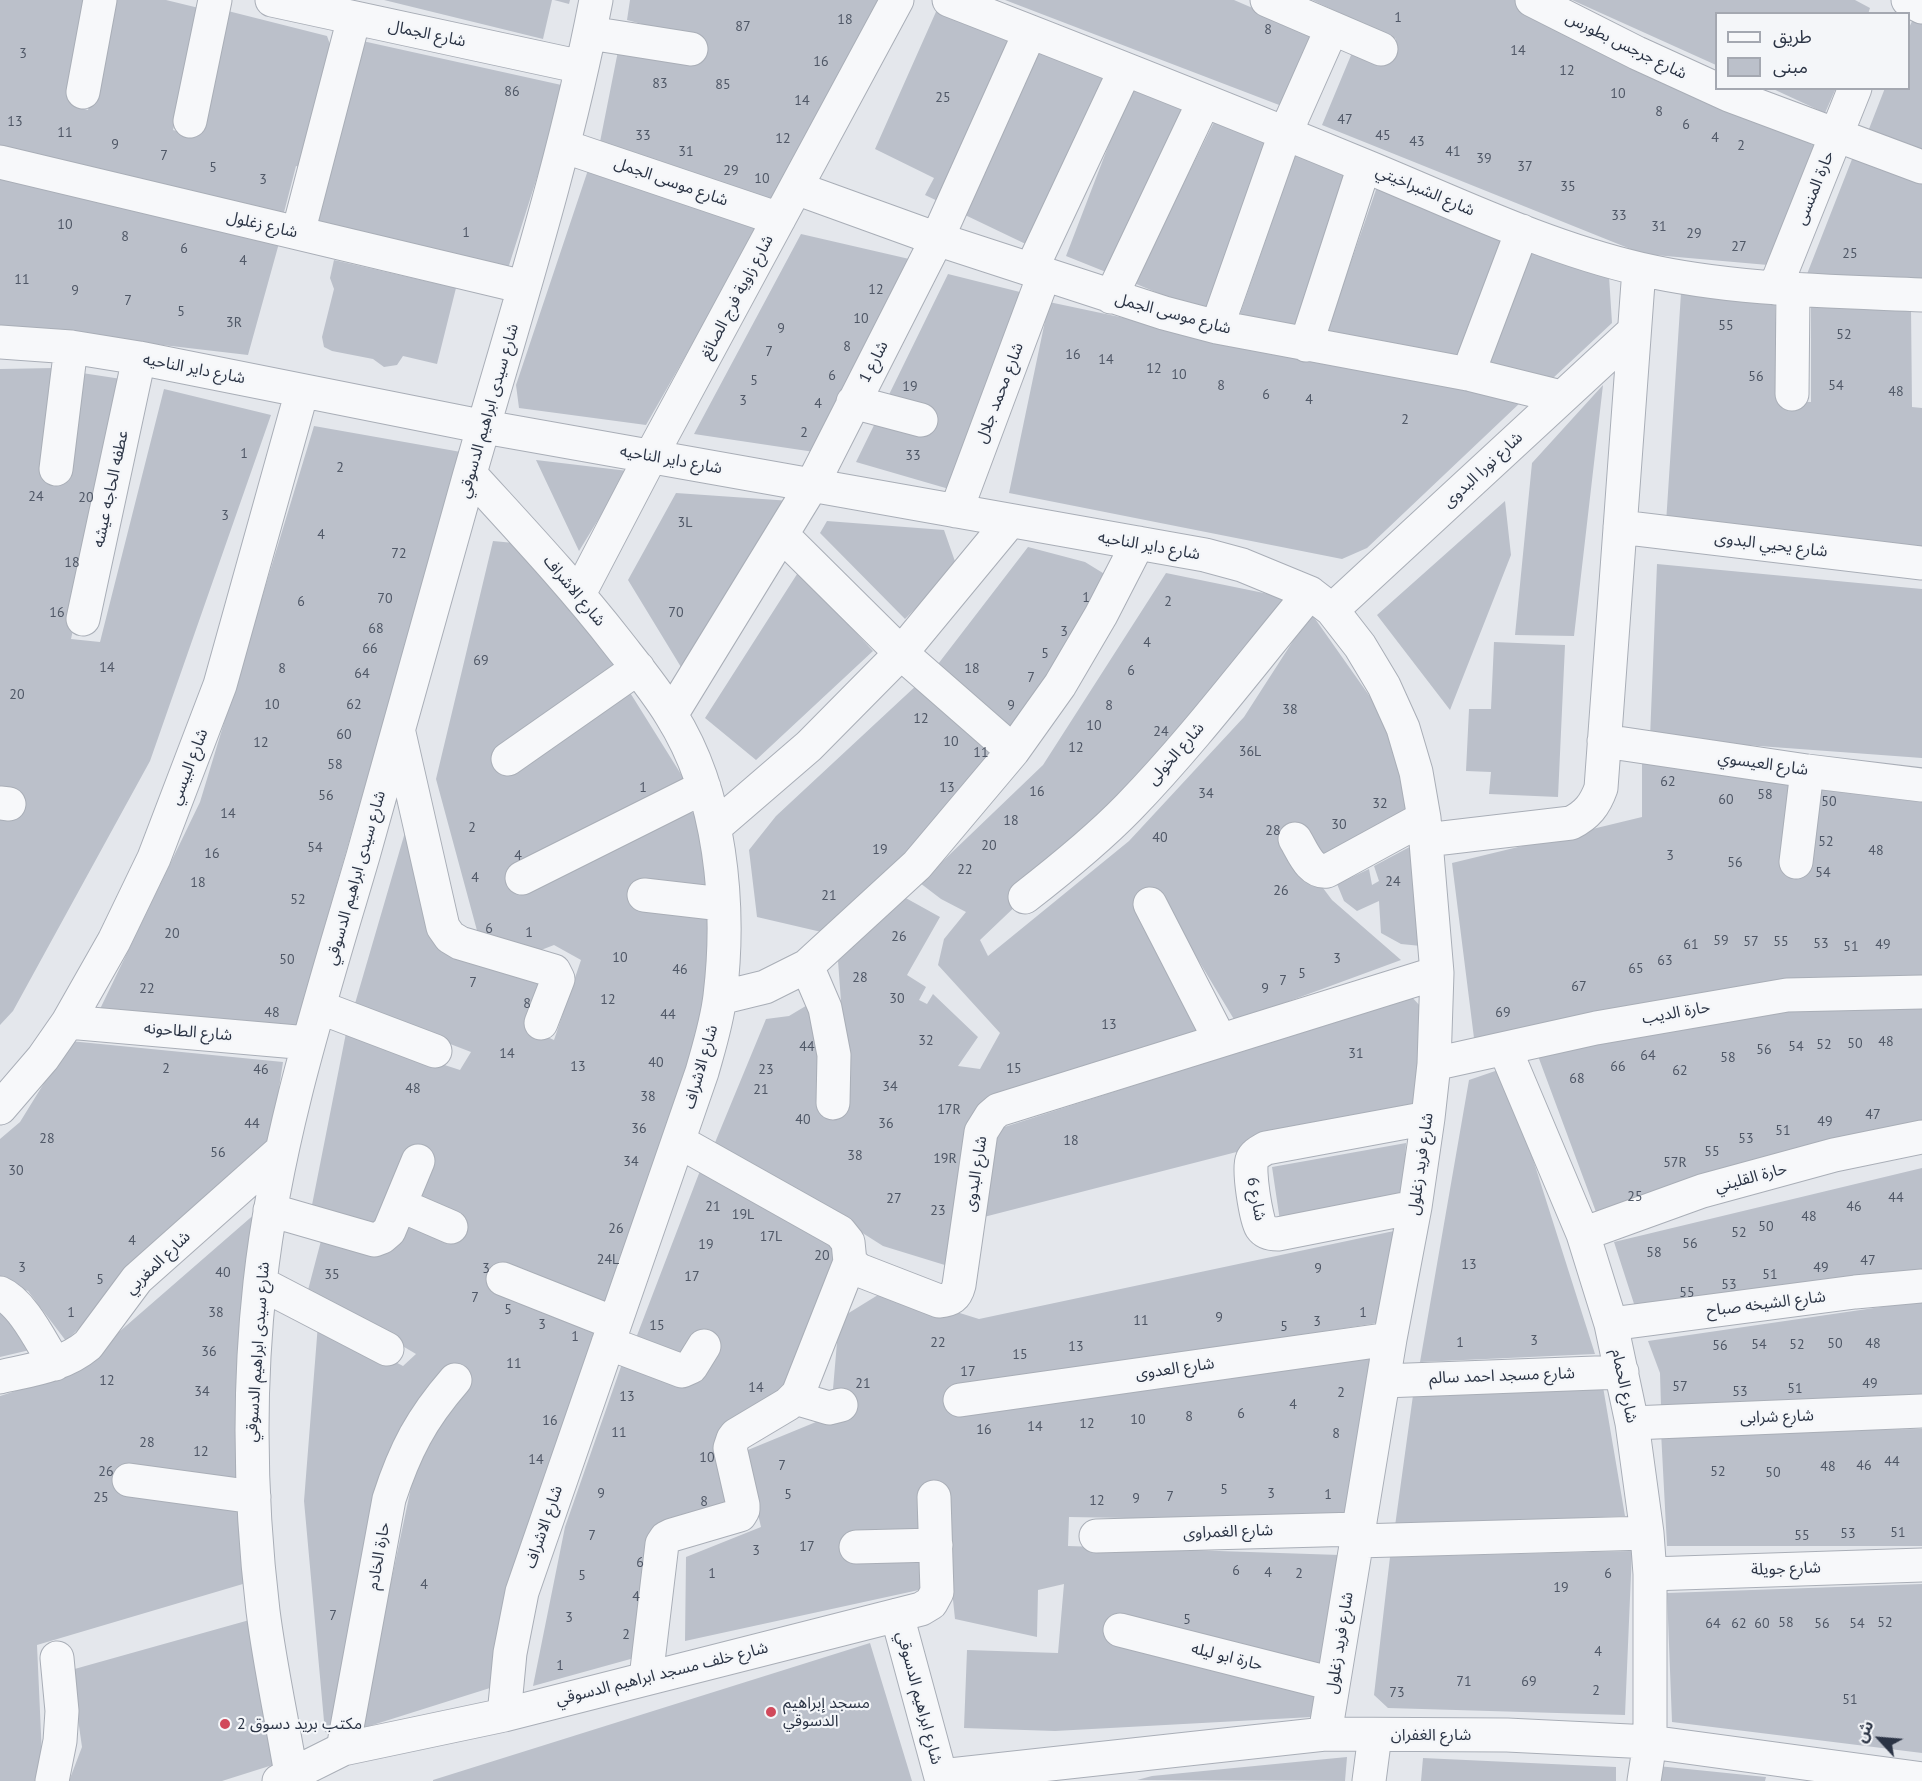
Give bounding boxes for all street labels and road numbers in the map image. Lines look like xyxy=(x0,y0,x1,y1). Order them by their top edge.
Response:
street label: شارع جرجس بطورس xyxy=(1562,8,1690,84)
street label: شارع الجمال xyxy=(387,16,467,52)
street label: حارة المنسى xyxy=(1791,148,1839,228)
street label: شارع موسى الجمل xyxy=(612,154,730,210)
street label: شارع الشبراخيتي xyxy=(1373,162,1477,220)
street label: شارع زغلول xyxy=(225,207,299,243)
street label: شارع زاوية فرج الصائغ xyxy=(696,232,778,362)
street label: شارع موسى الجمل xyxy=(1113,289,1233,339)
street label: شارع سيدى ابراهيم الدسوقي xyxy=(455,322,523,500)
street label: شارع 1 xyxy=(855,338,893,386)
street label: شارع محمد جلال xyxy=(972,340,1028,446)
street label: شارع داير الناحيه xyxy=(141,350,247,388)
street label: شارع نورا البدوى xyxy=(1439,428,1527,512)
street label: عطفه الحاجه عيشه xyxy=(89,429,133,549)
street label: شارع داير الناحيه xyxy=(618,442,724,478)
street label: شارع داير الناحيه xyxy=(1096,528,1202,564)
street label: شارع يحيي البدوى xyxy=(1713,529,1829,561)
street label: شارع الاشراف xyxy=(539,552,609,630)
street label: شارع الخولى xyxy=(1143,719,1209,789)
street label: شارع البيسي xyxy=(166,726,212,808)
street label: شارع العيسوي xyxy=(1717,748,1809,780)
street label: شارع سيدى ابراهيم الدسوقي xyxy=(322,789,390,967)
street label: حارة الديب xyxy=(1640,998,1712,1028)
street label: شارع الطاحونه xyxy=(143,1019,233,1045)
street label: شارع الاشراف xyxy=(680,1023,722,1111)
street label: شارع فريد زغلول xyxy=(1404,1112,1438,1216)
street label: شارع البدوى xyxy=(961,1135,991,1213)
street label: حارة القليني xyxy=(1713,1159,1789,1197)
street label: شارع 6 xyxy=(1242,1175,1270,1223)
street label: شارع المغربي xyxy=(121,1227,195,1299)
street label: شارع سيدى ابراهيم الدسوقي xyxy=(242,1261,274,1443)
street label: شارع الشيخه صباح xyxy=(1705,1287,1827,1321)
street label: شارع الحمام xyxy=(1607,1347,1641,1425)
street label: شارع العدوى xyxy=(1134,1354,1216,1384)
street label: شارع مسجد احمد سالم xyxy=(1429,1364,1575,1388)
street label: شارع شرابى xyxy=(1740,1406,1814,1428)
street label: شارع الاشراف xyxy=(521,1483,567,1571)
street label: حارة الخادم xyxy=(364,1521,394,1591)
street label: شارع الغمراوى xyxy=(1183,1521,1273,1543)
street label: شارع جويلة xyxy=(1751,1558,1821,1580)
street label: شارع فريد زغلول xyxy=(1322,1591,1358,1695)
street label: شارع ابراهيم الدسوقي xyxy=(892,1629,946,1767)
street label: شارع خلف مسجد ابراهيم الدسوقي xyxy=(554,1638,770,1710)
street label: حارة ابو ليله xyxy=(1189,1639,1265,1675)
street label: شارع الغفران xyxy=(1391,1725,1471,1745)

